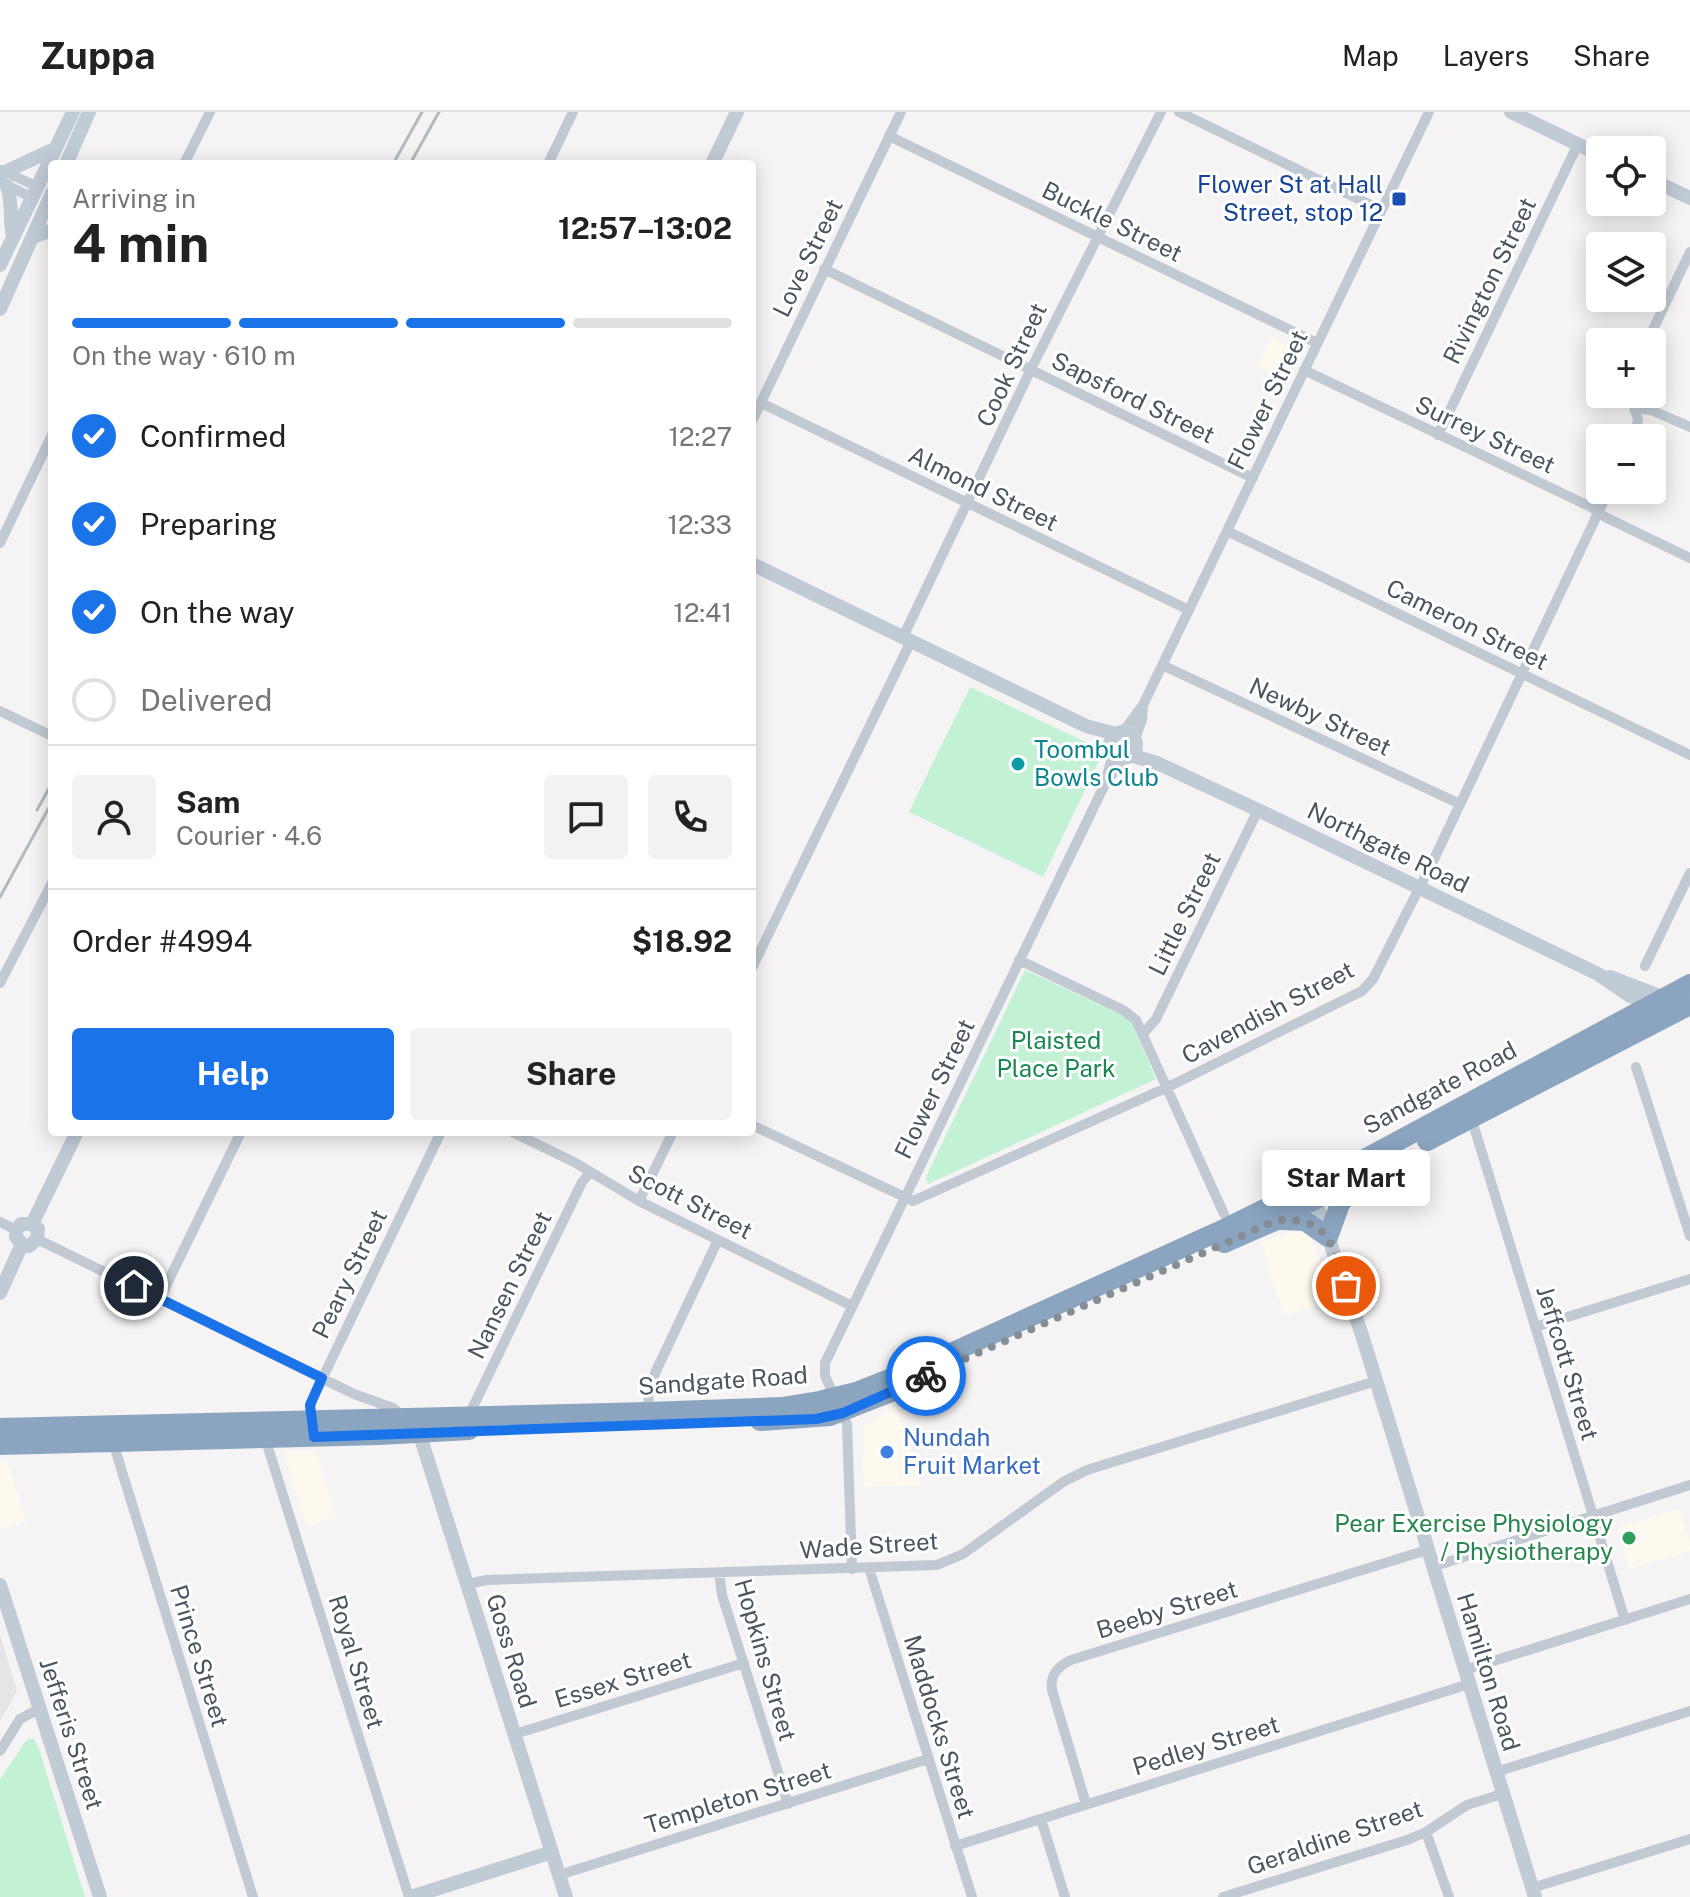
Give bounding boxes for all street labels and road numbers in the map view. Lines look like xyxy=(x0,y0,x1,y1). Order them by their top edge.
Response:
street label: Buckle Street xyxy=(1038,175,1187,267)
street label: Rivington Street xyxy=(1437,193,1541,368)
street label: Love Street xyxy=(766,194,848,321)
street label: Cook Street xyxy=(970,298,1052,431)
street label: Flower Street xyxy=(1221,325,1313,474)
street label: Sapsford Street xyxy=(1047,346,1220,449)
street label: Surrey Street xyxy=(1411,390,1560,479)
street label: Almond Street xyxy=(904,440,1063,536)
street label: Cameron Street xyxy=(1382,573,1553,675)
street label: Newby Street xyxy=(1245,671,1396,761)
street label: Northgate Road xyxy=(1303,796,1474,898)
street label: Little Street xyxy=(1142,848,1226,980)
street label: Cavendish Street xyxy=(1177,955,1358,1069)
street label: Flower Street xyxy=(888,1014,980,1163)
street label: Sandgate Road xyxy=(1358,1035,1521,1139)
street label: Scott Street xyxy=(624,1158,757,1244)
street label: Peary Street xyxy=(306,1204,392,1343)
street label: Nansen Street xyxy=(461,1206,557,1363)
street label: Jeffcott Street xyxy=(1531,1282,1605,1443)
street label: Sandgate Road xyxy=(637,1360,809,1400)
street label: Wade Street xyxy=(799,1526,939,1564)
street label: Beeby Street xyxy=(1093,1574,1241,1644)
street label: Hopkins Street xyxy=(729,1575,802,1744)
street label: Prince Street xyxy=(165,1581,235,1730)
street label: Hamilton Road xyxy=(1452,1589,1526,1754)
street label: Goss Road xyxy=(481,1590,543,1711)
street label: Royal Street xyxy=(323,1591,391,1732)
street label: Maddocks Street xyxy=(899,1631,981,1822)
street label: Essex Street xyxy=(551,1645,694,1713)
street label: Jefferis Street xyxy=(34,1654,110,1813)
street label: Pedley Street xyxy=(1129,1709,1282,1781)
street label: Templeton Street xyxy=(641,1755,834,1839)
street label: Geraldine Street xyxy=(1243,1794,1426,1880)

